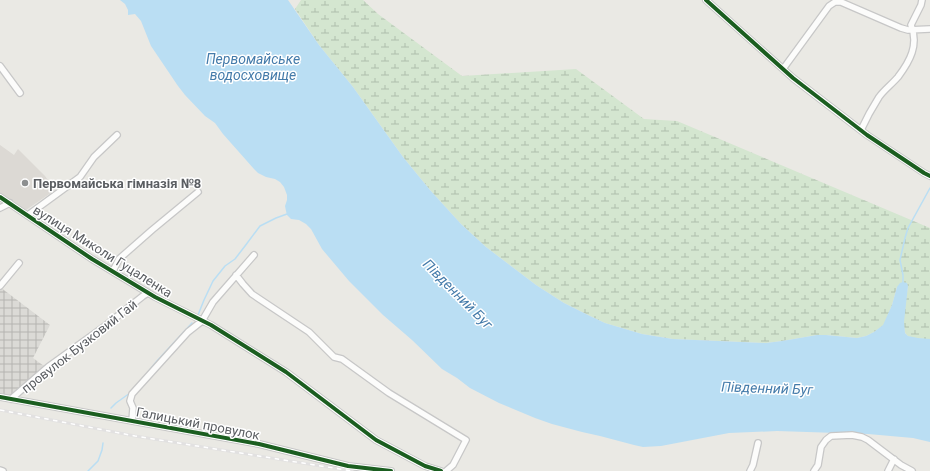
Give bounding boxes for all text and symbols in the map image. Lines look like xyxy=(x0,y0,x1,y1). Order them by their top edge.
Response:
water label: Первомайське водосховище xyxy=(206,51,300,83)
place label: Первомайська гімназія №8 xyxy=(33,176,201,191)
marker: Первомайська гімназія №8 xyxy=(20,178,30,188)
street label: вулиця Миколи Гуцаленка xyxy=(30,202,175,300)
water label: Південний Буг xyxy=(420,256,497,333)
street label: провулок Бузковий Гай xyxy=(19,297,140,396)
water label: Південний Буг xyxy=(721,378,814,398)
street label: Галицький провулок xyxy=(135,404,261,443)

